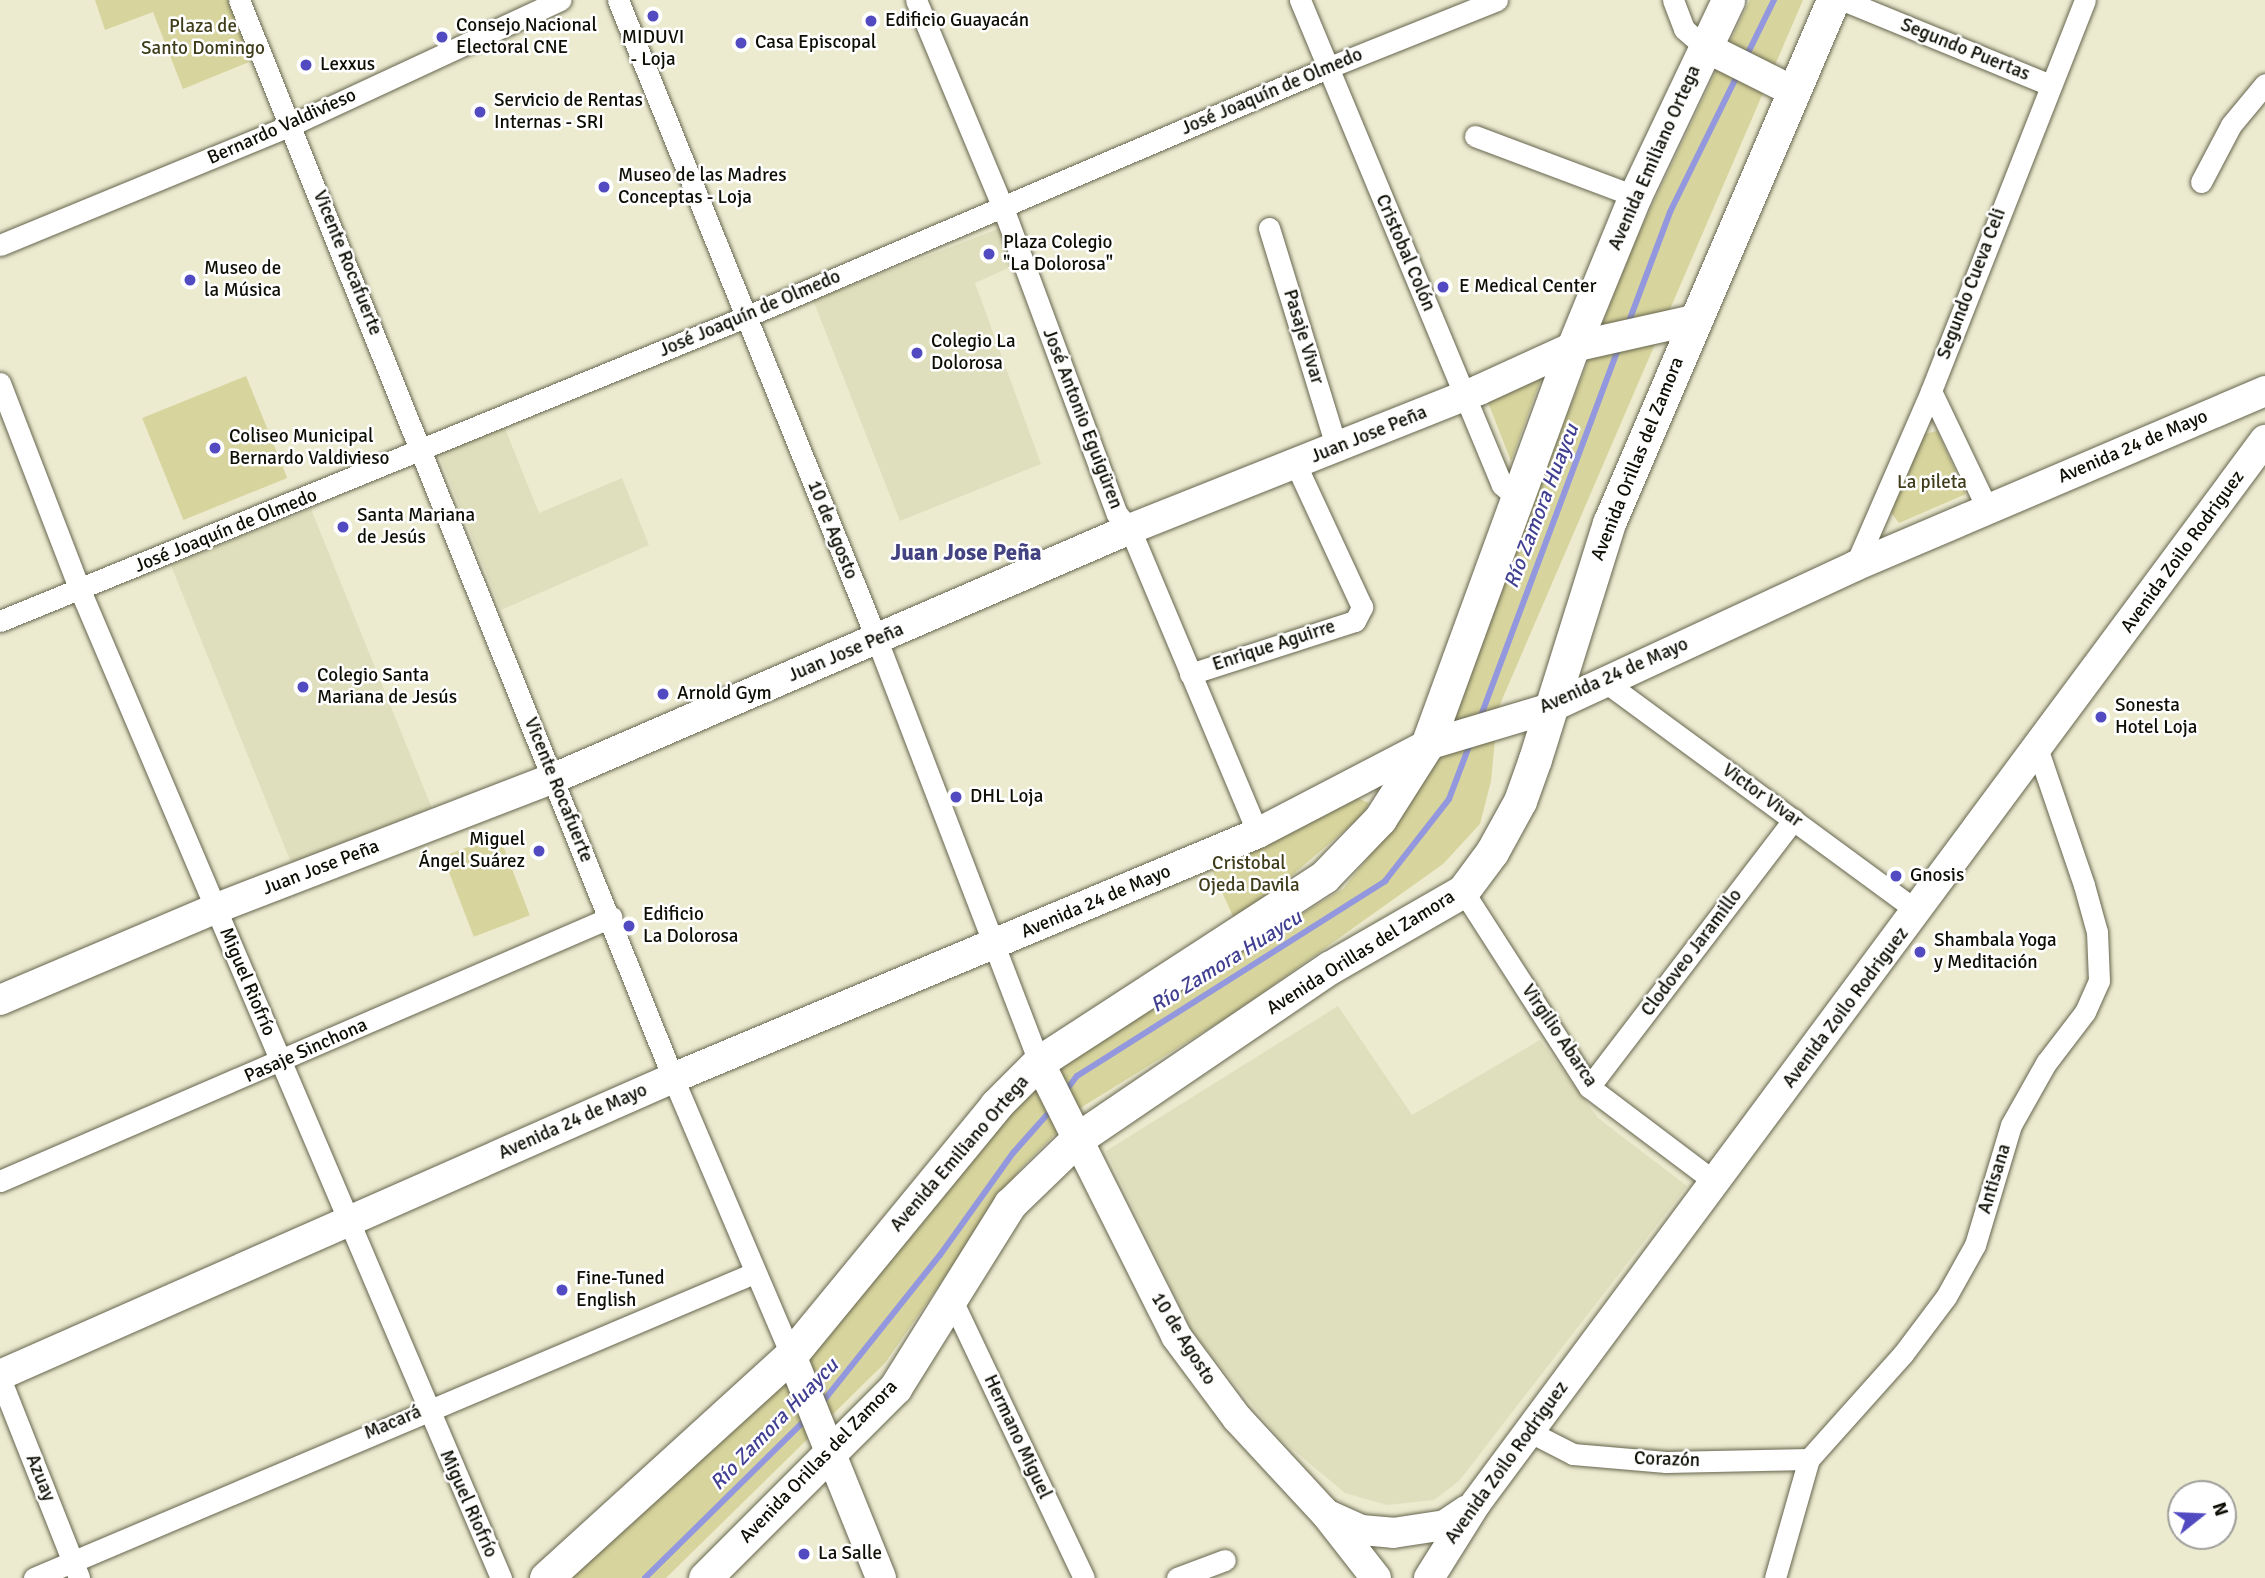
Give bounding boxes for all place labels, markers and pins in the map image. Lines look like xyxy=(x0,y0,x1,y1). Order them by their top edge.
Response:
marker: MIDUVI - Loja xyxy=(645,8,661,24)
place label: Edificio Guayacán xyxy=(885,10,1029,32)
marker: Edificio Guayacán xyxy=(863,13,879,29)
place label: Consejo Nacional Electoral CNE xyxy=(456,15,597,59)
place label: MIDUVI - Loja xyxy=(622,27,684,71)
marker: Consejo Nacional Electoral CNE xyxy=(434,29,450,45)
place label: Casa Episcopal xyxy=(755,32,876,54)
marker: Casa Episcopal xyxy=(733,35,749,51)
place label: Lexxus xyxy=(320,54,375,76)
marker: Lexxus xyxy=(298,57,314,73)
place label: Servicio de Rentas Internas - SRI xyxy=(494,90,643,134)
marker: Servicio de Rentas Internas - SRI xyxy=(472,104,488,120)
place label: Museo de las Madres Conceptas - Loja xyxy=(618,165,787,209)
marker: Museo de las Madres Conceptas - Loja xyxy=(596,179,612,195)
place label: Plaza Colegio "La Dolorosa" xyxy=(1003,232,1113,276)
marker: Plaza Colegio "La Dolorosa" xyxy=(981,246,997,262)
place label: Museo de la Música xyxy=(204,258,281,302)
marker: Museo de la Música xyxy=(182,272,198,288)
place label: E Medical Center xyxy=(1459,276,1596,298)
marker: E Medical Center xyxy=(1433,277,1453,297)
place label: Colegio La Dolorosa xyxy=(931,331,1016,375)
marker: Colegio La Dolorosa xyxy=(909,345,925,361)
place label: Coliseo Municipal Bernardo Valdivieso xyxy=(229,426,389,470)
marker: Coliseo Municipal Bernardo Valdivieso xyxy=(207,440,223,456)
place label: Santa Mariana de Jesús xyxy=(357,505,475,549)
marker: Santa Mariana de Jesús xyxy=(335,519,351,535)
place label: Colegio Santa Mariana de Jesús xyxy=(317,665,457,709)
marker: Colegio Santa Mariana de Jesús xyxy=(295,679,311,695)
place label: Arnold Gym xyxy=(677,683,772,705)
marker: Arnold Gym xyxy=(655,686,671,702)
place label: Sonesta Hotel Loja xyxy=(2115,695,2197,739)
marker: Sonesta Hotel Loja xyxy=(2093,709,2109,725)
place label: DHL Loja xyxy=(970,786,1043,808)
marker: DHL Loja xyxy=(948,789,964,805)
place label: Miguel Ángel Suárez xyxy=(419,829,525,873)
marker: Miguel Ángel Suárez xyxy=(531,843,547,859)
place label: Gnosis xyxy=(1910,865,1964,887)
marker: Gnosis xyxy=(1888,868,1904,884)
place label: Edificio La Dolorosa xyxy=(643,904,738,948)
marker: Edificio La Dolorosa xyxy=(621,918,637,934)
place label: Shambala Yoga y Meditación xyxy=(1934,930,2057,974)
marker: Shambala Yoga y Meditación xyxy=(1912,944,1928,960)
place label: Fine-Tuned English xyxy=(576,1268,665,1312)
marker: Fine-Tuned English xyxy=(554,1282,570,1298)
place label: La Salle xyxy=(818,1543,882,1565)
marker: La Salle xyxy=(796,1546,812,1562)

